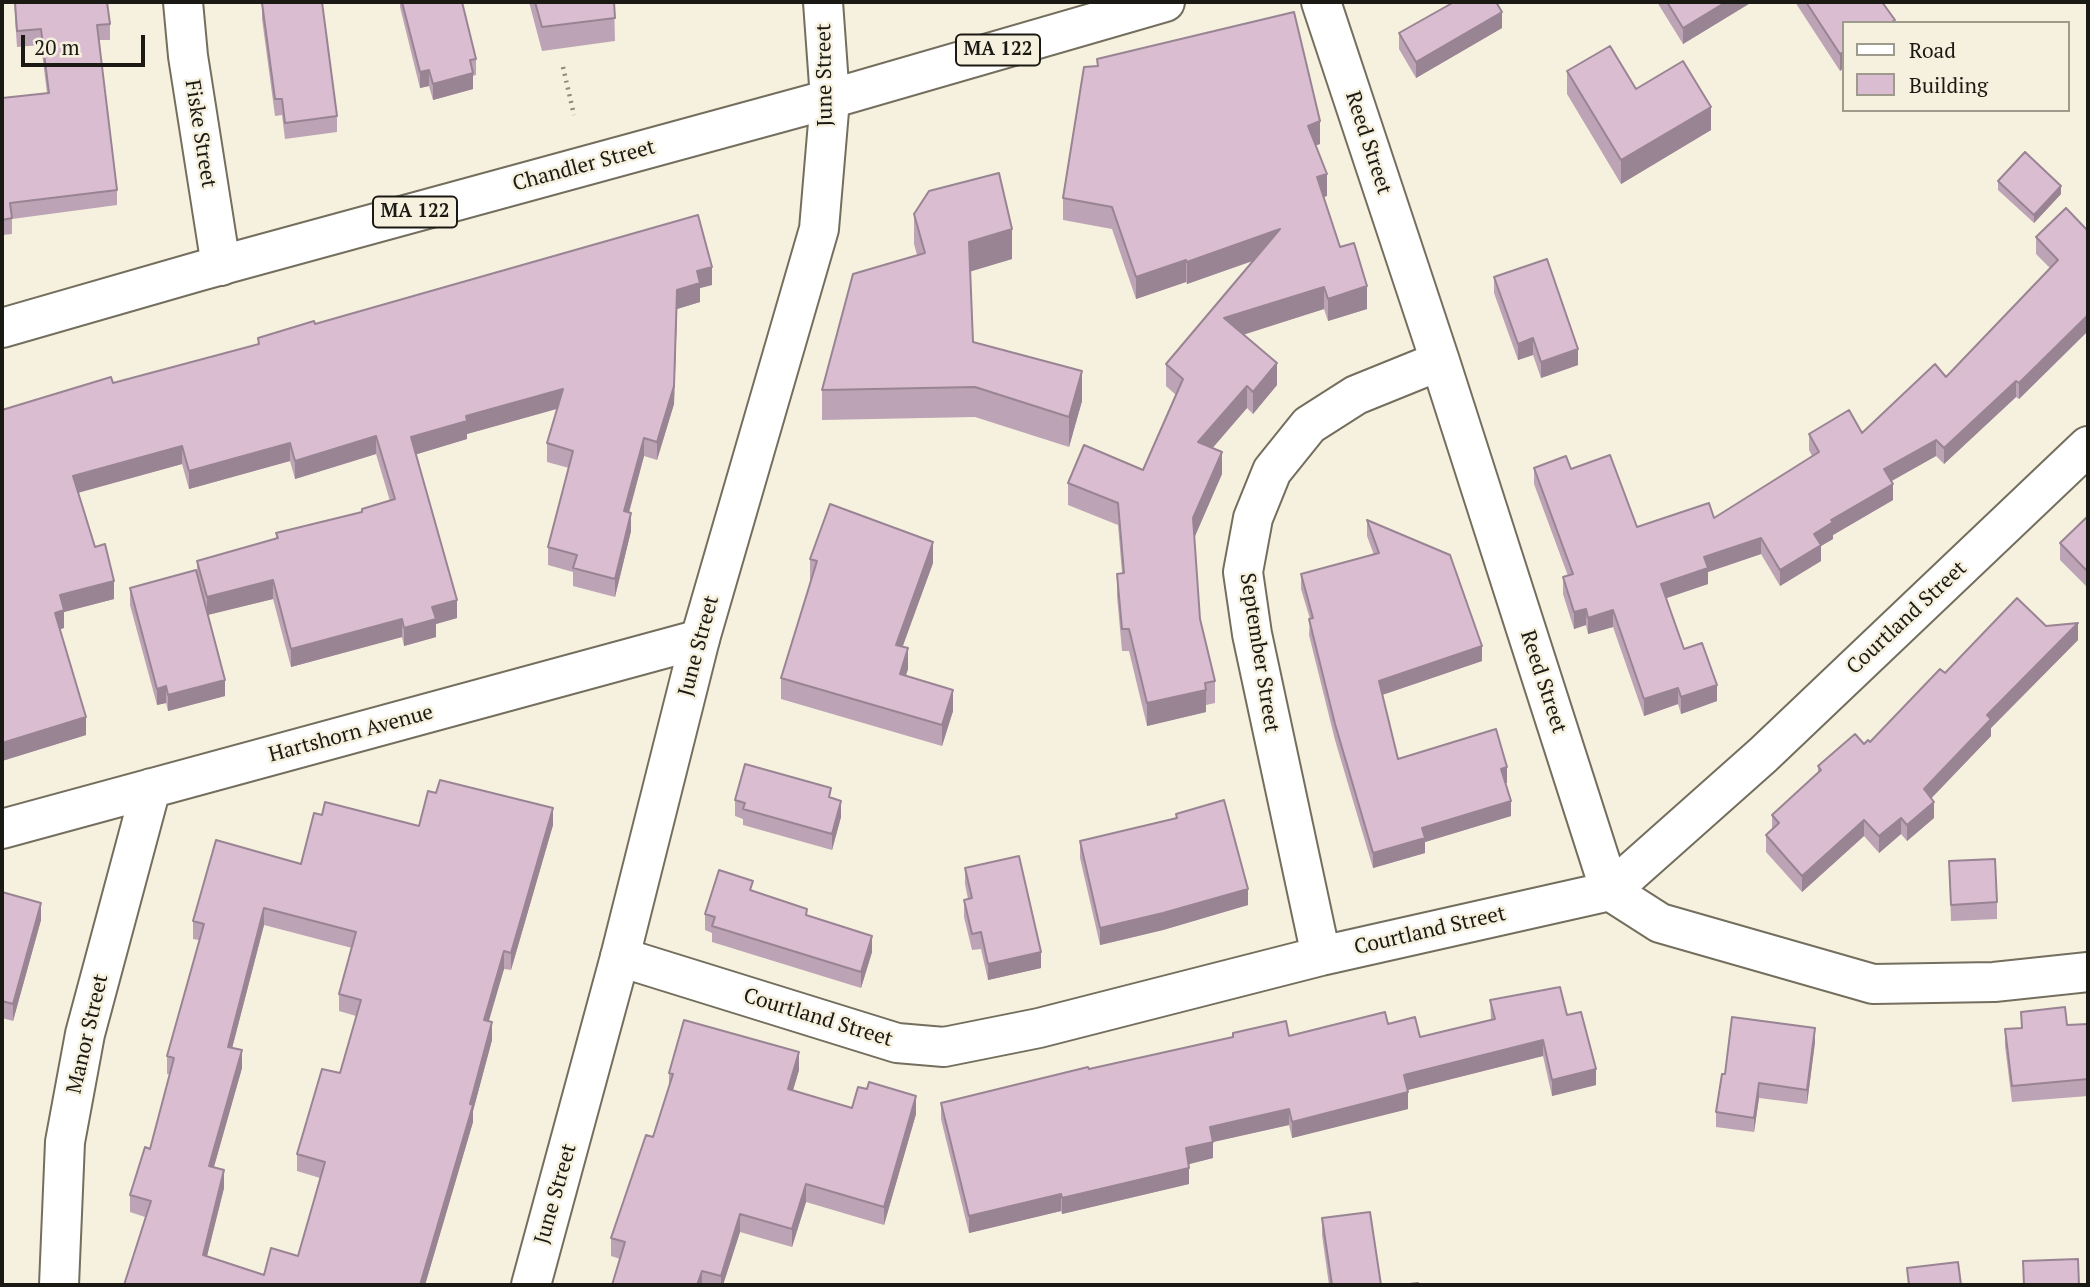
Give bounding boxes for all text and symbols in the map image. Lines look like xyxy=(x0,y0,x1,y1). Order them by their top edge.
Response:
scale bar xyxy=(24,21,149,65)
legend xyxy=(1842,21,2069,112)
street label: June Street xyxy=(811,23,839,127)
text: 20 m xyxy=(34,33,80,61)
road number: MA 122 xyxy=(956,34,1040,66)
text: Road xyxy=(1909,36,1956,64)
text: Building xyxy=(1909,71,1988,99)
street label: Fiske Street xyxy=(179,78,221,190)
street label: Reed Street xyxy=(1340,88,1396,198)
street label: Chandler Street xyxy=(510,135,658,197)
road number: MA 122 xyxy=(373,196,457,228)
street label: Courtland Street xyxy=(1842,556,1972,680)
street label: September Street xyxy=(1234,571,1284,735)
street label: June Street xyxy=(673,593,725,699)
street label: Reed Street xyxy=(1515,627,1571,737)
street label: Hartshorn Avenue xyxy=(266,700,436,768)
street label: Courtland Street xyxy=(1352,901,1508,961)
street label: Manor Street xyxy=(62,972,114,1096)
street label: Courtland Street xyxy=(740,983,896,1053)
street label: June Street xyxy=(530,1141,582,1247)

